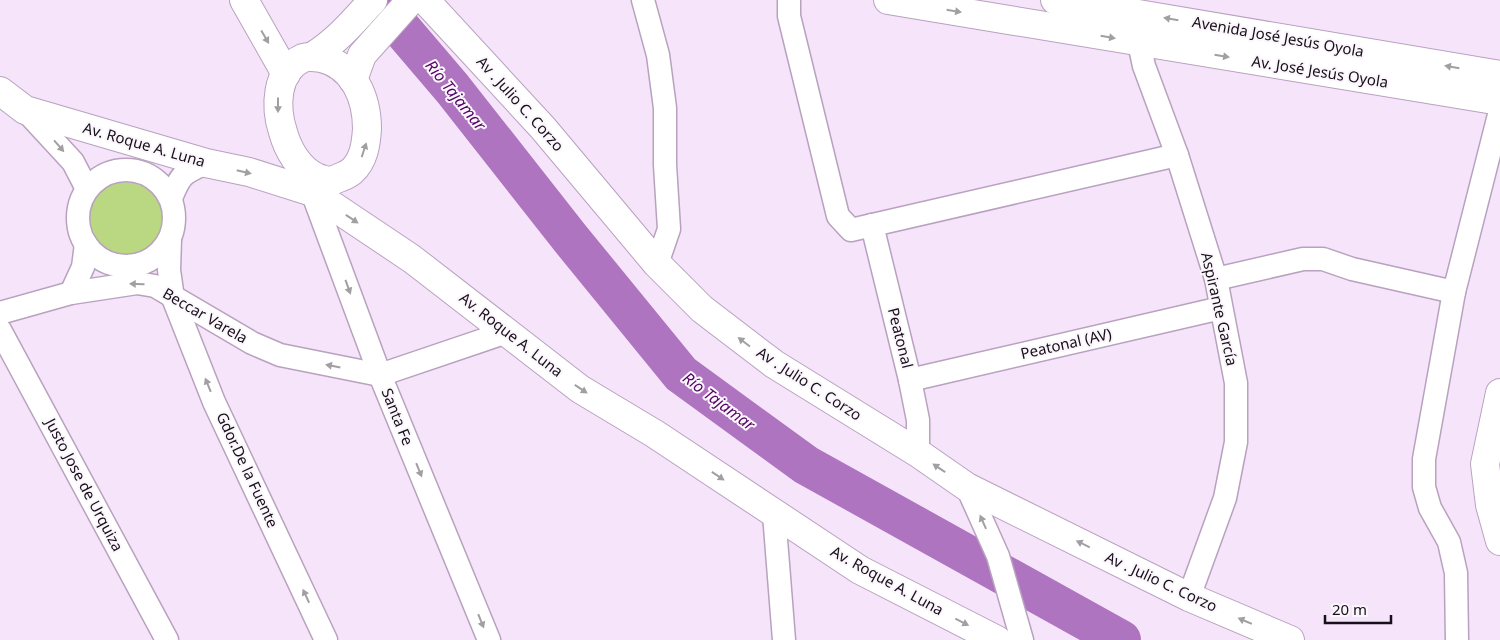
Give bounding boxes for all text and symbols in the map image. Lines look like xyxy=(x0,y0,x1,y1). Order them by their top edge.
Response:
one-way arrow xyxy=(946,7,962,15)
street label: Avenida José Jesús Oyola xyxy=(1191,11,1366,61)
one-way arrow xyxy=(1163,14,1179,22)
one-way arrow xyxy=(260,30,269,43)
one-way arrow xyxy=(1100,33,1116,41)
street label: Av. José Jesús Oyola xyxy=(1250,50,1390,92)
street label: Av . Julio C. Corzo xyxy=(473,52,569,155)
one-way arrow xyxy=(1214,52,1230,60)
water label: Río Tajamar xyxy=(421,55,492,135)
one-way arrow xyxy=(1444,63,1460,71)
one-way arrow xyxy=(274,97,282,113)
street label: Av. Roque A. Luna xyxy=(81,117,208,171)
one-way arrow xyxy=(53,139,64,152)
one-way arrow xyxy=(360,142,368,157)
one-way arrow xyxy=(236,168,252,176)
one-way arrow xyxy=(346,214,359,224)
street label: Aspirante García xyxy=(1197,250,1243,368)
one-way arrow xyxy=(345,279,352,294)
one-way arrow xyxy=(129,280,145,288)
street label: Beccar Varela xyxy=(159,283,252,348)
street label: Av. Roque A. Luna xyxy=(456,288,567,381)
street label: Peatonal xyxy=(884,305,918,370)
street label: Peatonal (AV) xyxy=(1018,323,1113,363)
one-way arrow xyxy=(738,336,751,347)
street label: Av . Julio C. Corzo xyxy=(753,342,866,425)
one-way arrow xyxy=(324,362,340,370)
water label: Río Tajamar xyxy=(678,367,760,436)
one-way arrow xyxy=(203,378,211,392)
one-way arrow xyxy=(574,384,588,394)
street label: Santa Fe xyxy=(377,385,418,448)
street label: Gdor.De la Fuente xyxy=(212,409,283,531)
street label: Justo Jose de Urquiza xyxy=(40,413,128,555)
one-way arrow xyxy=(416,463,424,478)
one-way arrow xyxy=(932,463,946,473)
one-way arrow xyxy=(711,471,725,481)
one-way arrow xyxy=(978,515,986,529)
one-way arrow xyxy=(1075,540,1090,548)
street label: Av. Roque A. Luna xyxy=(827,541,947,619)
street label: Av . Julio C. Corzo xyxy=(1102,546,1221,616)
one-way arrow xyxy=(302,589,310,603)
scale bar xyxy=(1325,592,1391,624)
text: 20 m xyxy=(1332,599,1367,619)
one-way arrow xyxy=(477,614,485,629)
one-way arrow xyxy=(1238,616,1252,624)
one-way arrow xyxy=(955,618,970,626)

